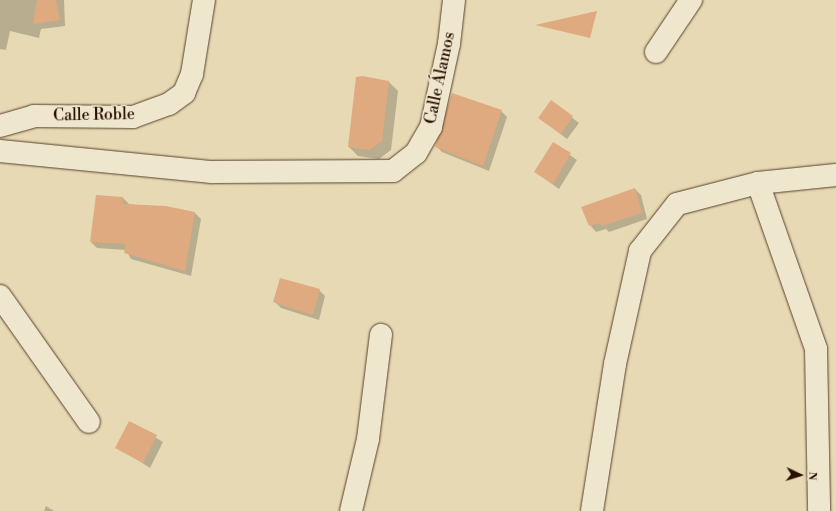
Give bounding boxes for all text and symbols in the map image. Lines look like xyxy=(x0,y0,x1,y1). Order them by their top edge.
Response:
street label: Calle Álamos xyxy=(421,30,459,126)
street label: Calle Roble xyxy=(53,105,135,125)
north arrow xyxy=(780,455,820,495)
text: N xyxy=(805,471,819,481)

